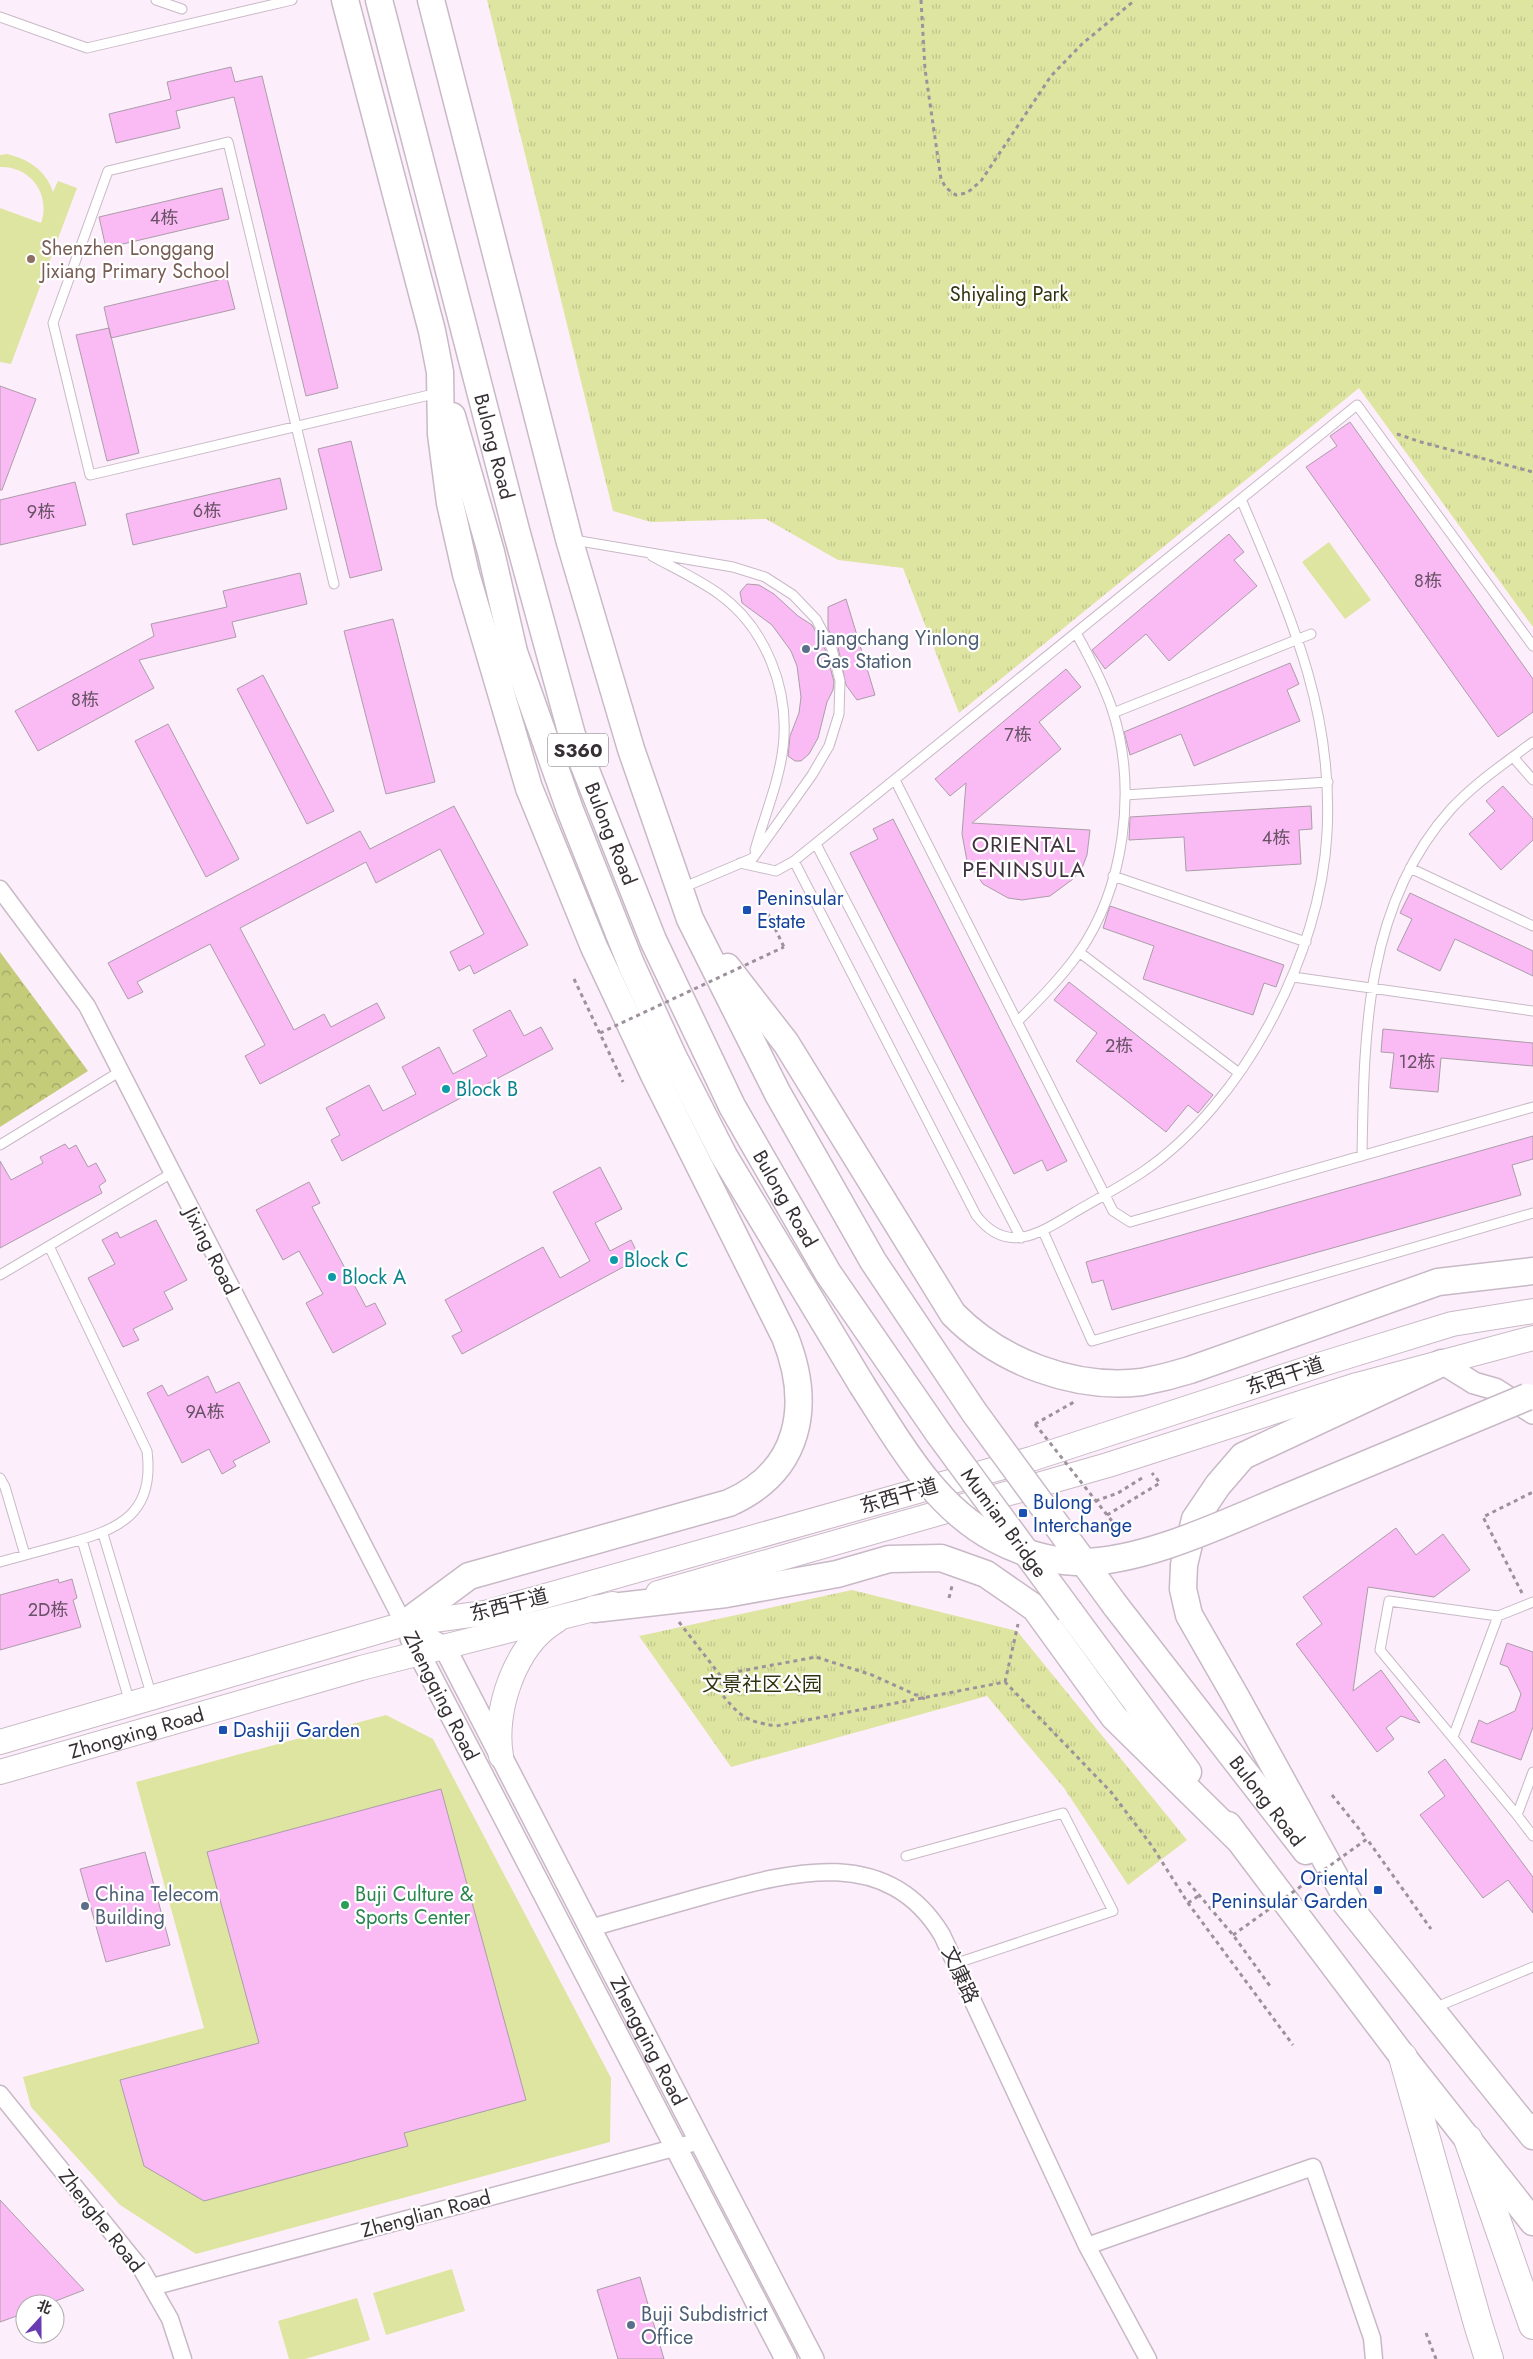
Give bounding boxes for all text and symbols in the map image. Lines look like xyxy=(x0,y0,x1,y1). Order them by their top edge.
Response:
house number: 4栋 xyxy=(150,205,178,231)
place label: Shenzhen Longgang Jixiang Primary School xyxy=(38,234,230,286)
marker: Shenzhen Longgang Jixiang Primary School xyxy=(25,253,37,265)
park label: Shiyaling Park xyxy=(950,280,1068,309)
street label: Bulong Road xyxy=(467,390,522,502)
house number: 6栋 xyxy=(193,498,221,524)
house number: 9栋 xyxy=(27,499,55,525)
house number: 8栋 xyxy=(1414,568,1442,594)
place label: Jiangchang Yinlong Gas Station xyxy=(813,624,979,676)
marker: Jiangchang Yinlong Gas Station xyxy=(800,643,812,655)
house number: 8栋 xyxy=(71,687,99,713)
house number: 7栋 xyxy=(1004,722,1032,748)
road number: S360 xyxy=(548,734,608,766)
street label: Bulong Road xyxy=(578,778,644,889)
house number: 4栋 xyxy=(1262,825,1290,851)
district label: ORIENTAL PENINSULA xyxy=(962,828,1086,885)
place label: Peninsular Estate xyxy=(757,884,844,936)
marker: Peninsular Estate xyxy=(741,904,753,916)
house number: 2栋 xyxy=(1105,1033,1133,1059)
house number: 12栋 xyxy=(1399,1049,1435,1075)
place label: Block B xyxy=(456,1075,518,1104)
marker: Block B xyxy=(440,1083,452,1095)
street label: Bulong Road xyxy=(746,1144,825,1253)
street label: Jixing Road xyxy=(175,1200,245,1300)
place label: Block C xyxy=(624,1246,689,1275)
marker: Block C xyxy=(608,1254,620,1266)
place label: Block A xyxy=(342,1263,407,1292)
marker: Block A xyxy=(326,1271,338,1283)
street label: 东西干道 xyxy=(1242,1350,1328,1402)
house number: 9A栋 xyxy=(186,1399,225,1425)
street label: Mumian Bridge xyxy=(954,1462,1054,1584)
street label: 东西干道 xyxy=(857,1471,941,1521)
place label: Bulong Interchange xyxy=(1033,1488,1132,1540)
marker: Bulong Interchange xyxy=(1017,1507,1029,1519)
street label: 东西干道 xyxy=(467,1581,551,1629)
house number: 2D栋 xyxy=(28,1597,68,1623)
street label: Zhengqing Road xyxy=(396,1626,486,1766)
park label: 文景社区公园 xyxy=(702,1670,822,1699)
street label: Zhongxing Road xyxy=(66,1700,207,1766)
place label: Dashiji Garden xyxy=(233,1716,360,1745)
marker: Dashiji Garden xyxy=(217,1724,229,1736)
street label: Bulong Road xyxy=(1222,1749,1312,1853)
place label: Oriental Peninsular Garden xyxy=(1211,1864,1368,1916)
place label: China Telecom Building xyxy=(95,1880,219,1932)
place label: Buji Culture & Sports Center xyxy=(355,1880,474,1932)
marker: Oriental Peninsular Garden xyxy=(1372,1884,1384,1896)
marker: Buji Culture & Sports Center xyxy=(339,1899,351,1911)
marker: China Telecom Building xyxy=(79,1900,91,1912)
street label: 文康路 xyxy=(934,1942,986,2008)
street label: Zhengqing Road xyxy=(603,1972,694,2110)
street label: Zhenghe Road xyxy=(52,2163,150,2279)
street label: Zhenglian Road xyxy=(358,2183,494,2245)
north arrow xyxy=(15,2294,65,2344)
text: 北 xyxy=(35,2295,55,2319)
place label: Buji Subdistrict Office xyxy=(641,2300,768,2352)
marker: Buji Subdistrict Office xyxy=(625,2319,637,2331)

